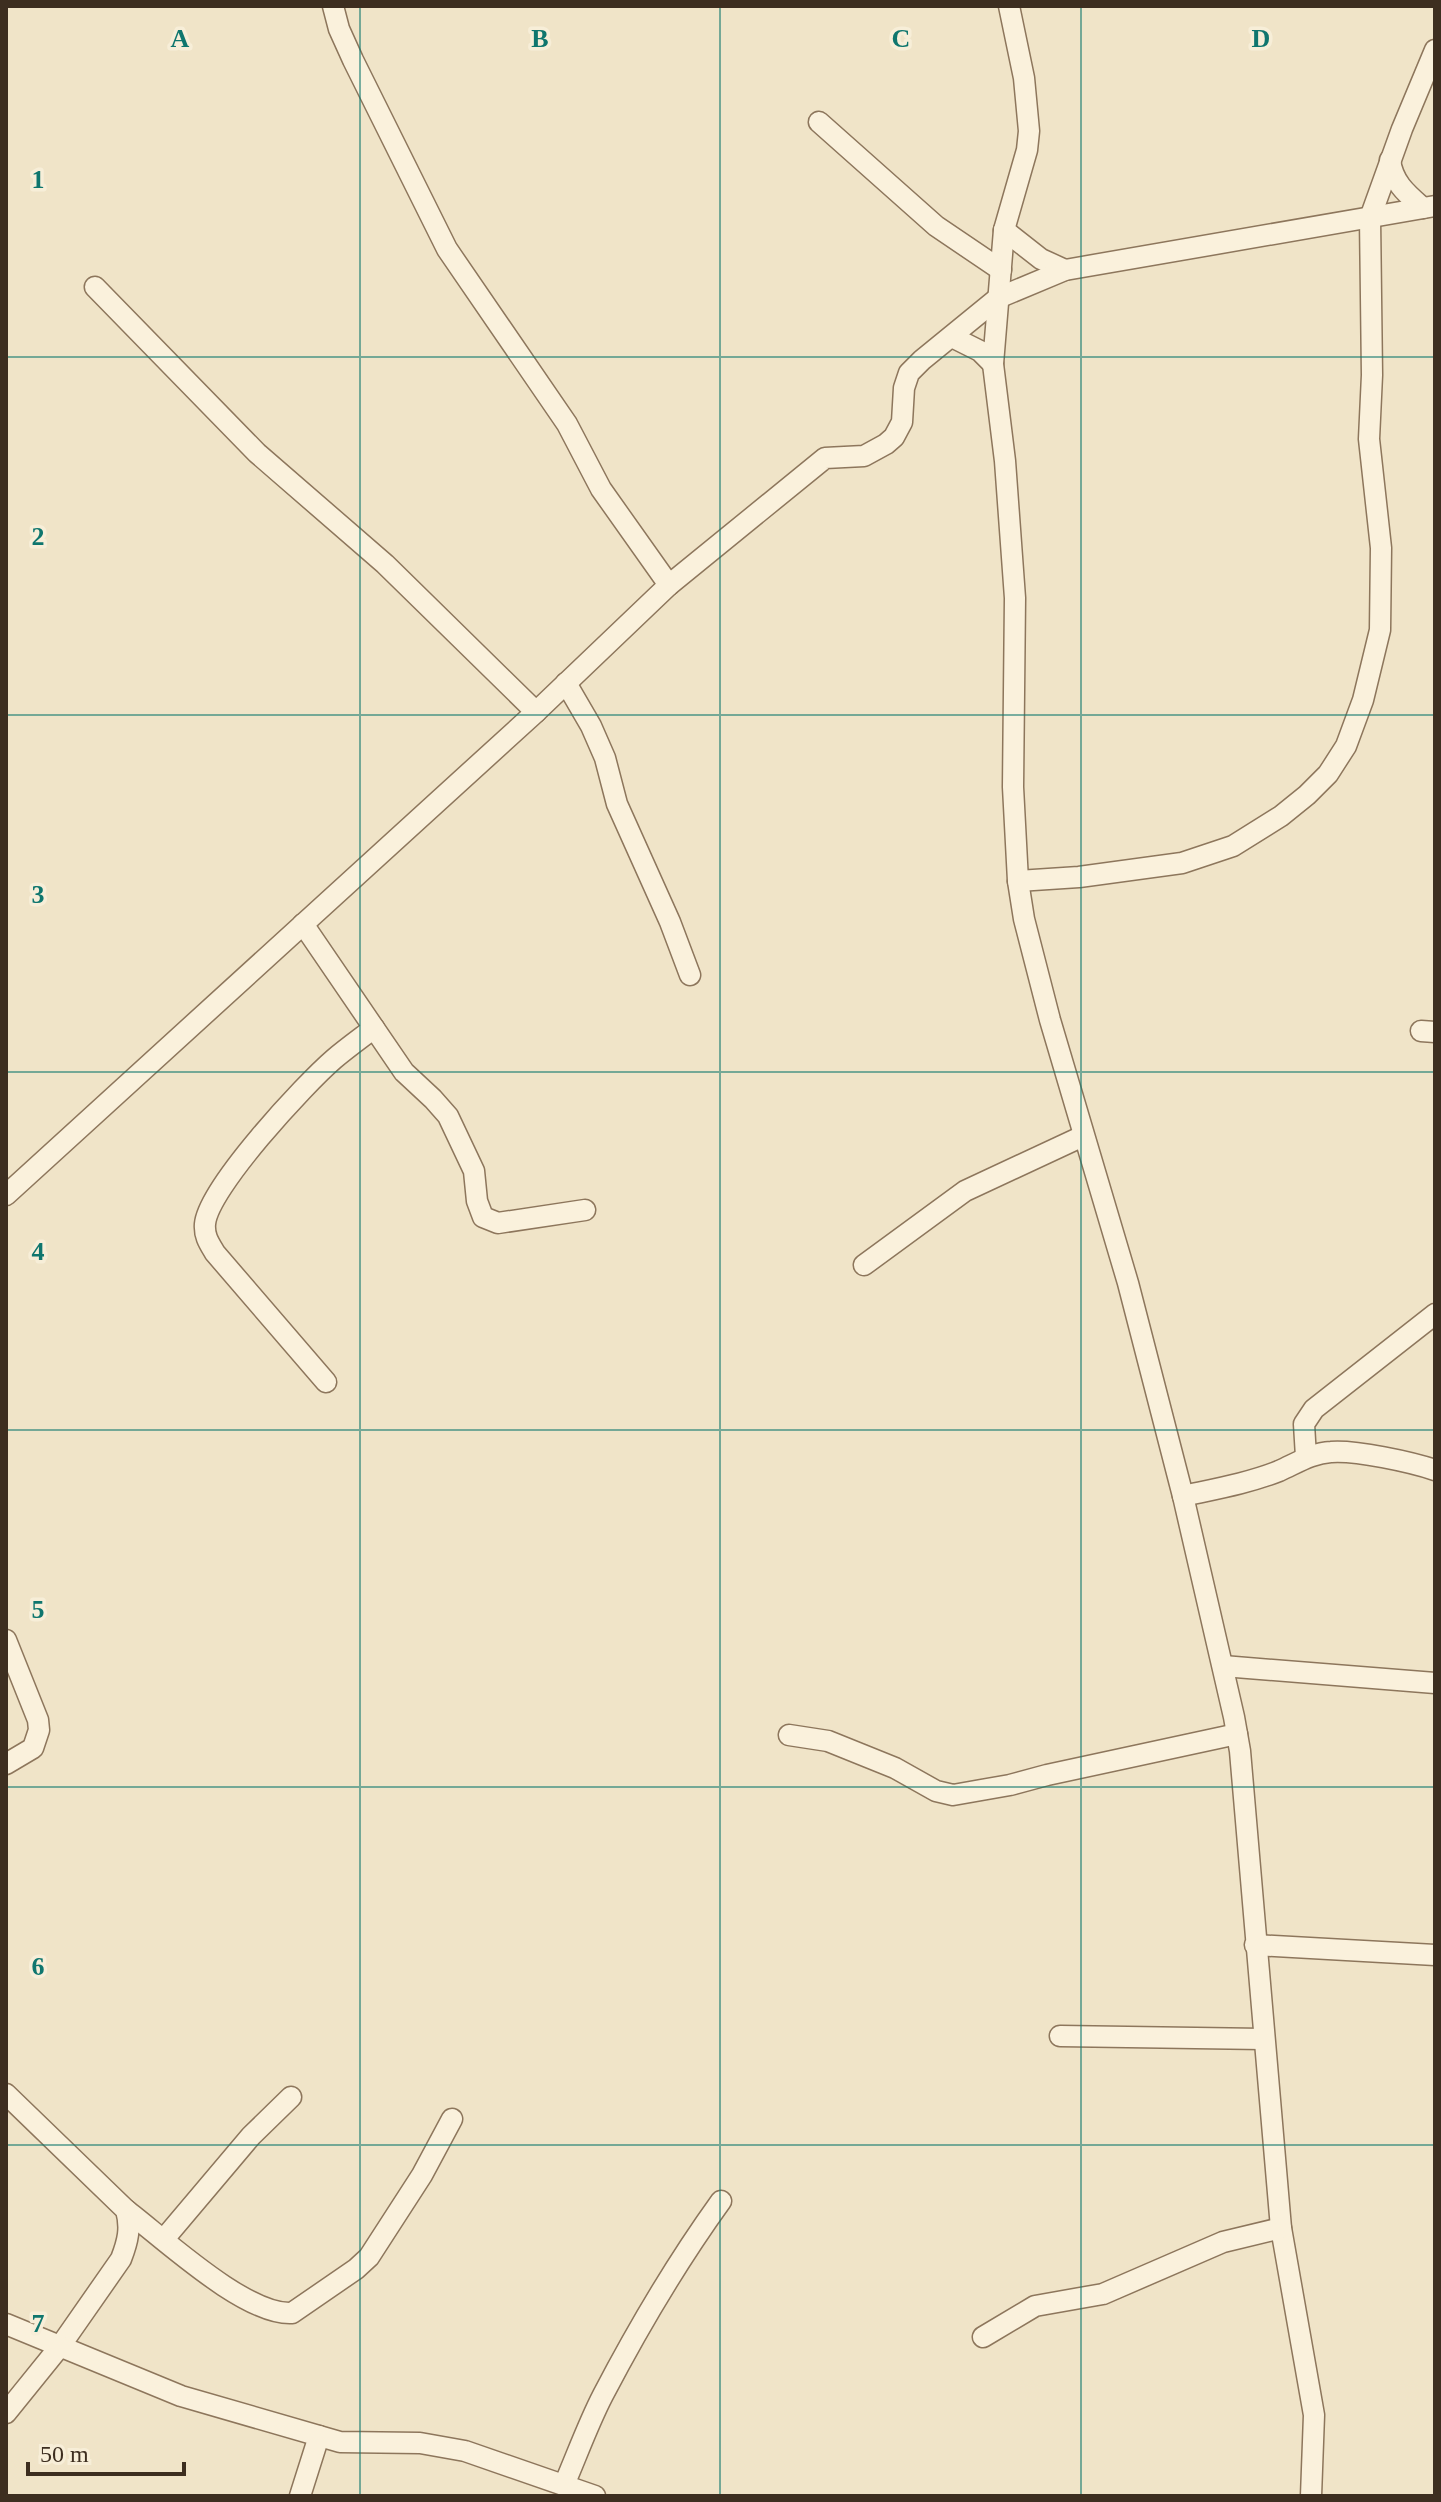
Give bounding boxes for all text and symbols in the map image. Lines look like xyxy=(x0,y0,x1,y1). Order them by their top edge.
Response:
text: A xyxy=(171,24,190,53)
text: B xyxy=(531,24,549,53)
text: C xyxy=(892,24,910,53)
text: D xyxy=(1252,24,1270,53)
text: 1 xyxy=(32,165,45,194)
text: 2 xyxy=(32,522,45,551)
text: 3 xyxy=(32,880,45,909)
text: 4 xyxy=(32,1237,45,1266)
text: 5 xyxy=(32,1595,45,1624)
text: 6 xyxy=(32,1952,45,1981)
text: 7 xyxy=(32,2309,45,2338)
scale bar xyxy=(28,2426,184,2476)
text: 50 m xyxy=(40,2441,89,2467)

